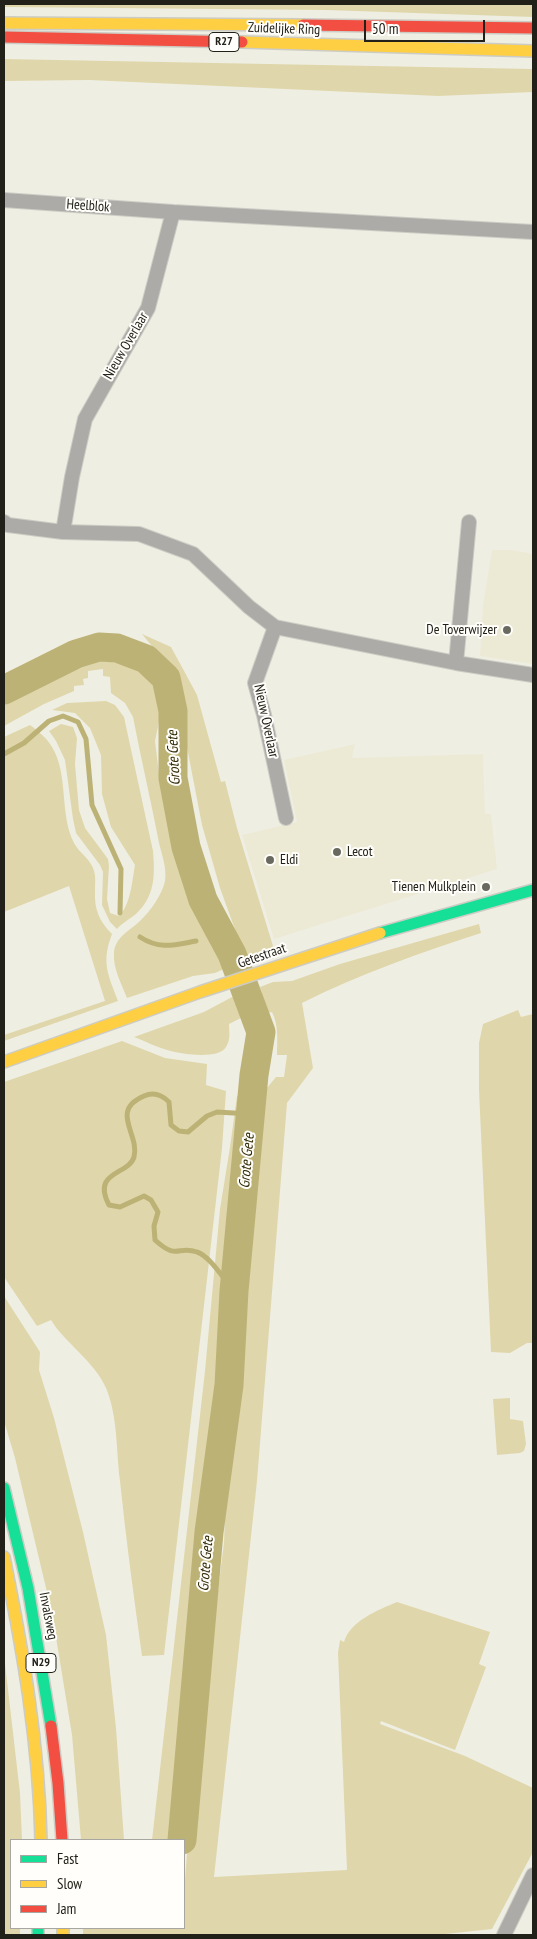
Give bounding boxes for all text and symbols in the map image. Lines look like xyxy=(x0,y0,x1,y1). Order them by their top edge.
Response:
scale bar xyxy=(367,10,488,42)
street label: Zuidelijke Ring xyxy=(248,19,320,39)
text: 50 m xyxy=(372,19,398,38)
road number: R27 xyxy=(209,32,239,52)
street label: Heelblok xyxy=(66,196,110,216)
street label: Nieuw Overlaar xyxy=(100,310,152,382)
place label: De Toverwijzer xyxy=(426,622,497,638)
marker: De Toverwijzer xyxy=(501,624,513,636)
street label: Nieuw Overlaar xyxy=(250,683,282,759)
water label: Grote Gete xyxy=(164,730,184,786)
place label: Lecot xyxy=(347,844,373,860)
marker: Lecot xyxy=(331,846,343,858)
place label: Eldi xyxy=(280,852,298,868)
marker: Eldi xyxy=(264,854,276,866)
place label: Tienen Mulkplein xyxy=(392,879,476,895)
marker: Tienen Mulkplein xyxy=(480,881,492,893)
street label: Getestraat xyxy=(236,940,288,972)
water label: Grote Gete xyxy=(236,1133,258,1189)
water label: Grote Gete xyxy=(195,1536,217,1592)
street label: Invalsweg xyxy=(35,1591,61,1641)
road number: N29 xyxy=(26,1654,56,1672)
legend xyxy=(10,1839,185,1929)
text: Fast xyxy=(57,1849,78,1868)
text: Slow xyxy=(57,1874,82,1893)
text: Jam xyxy=(57,1899,76,1918)

